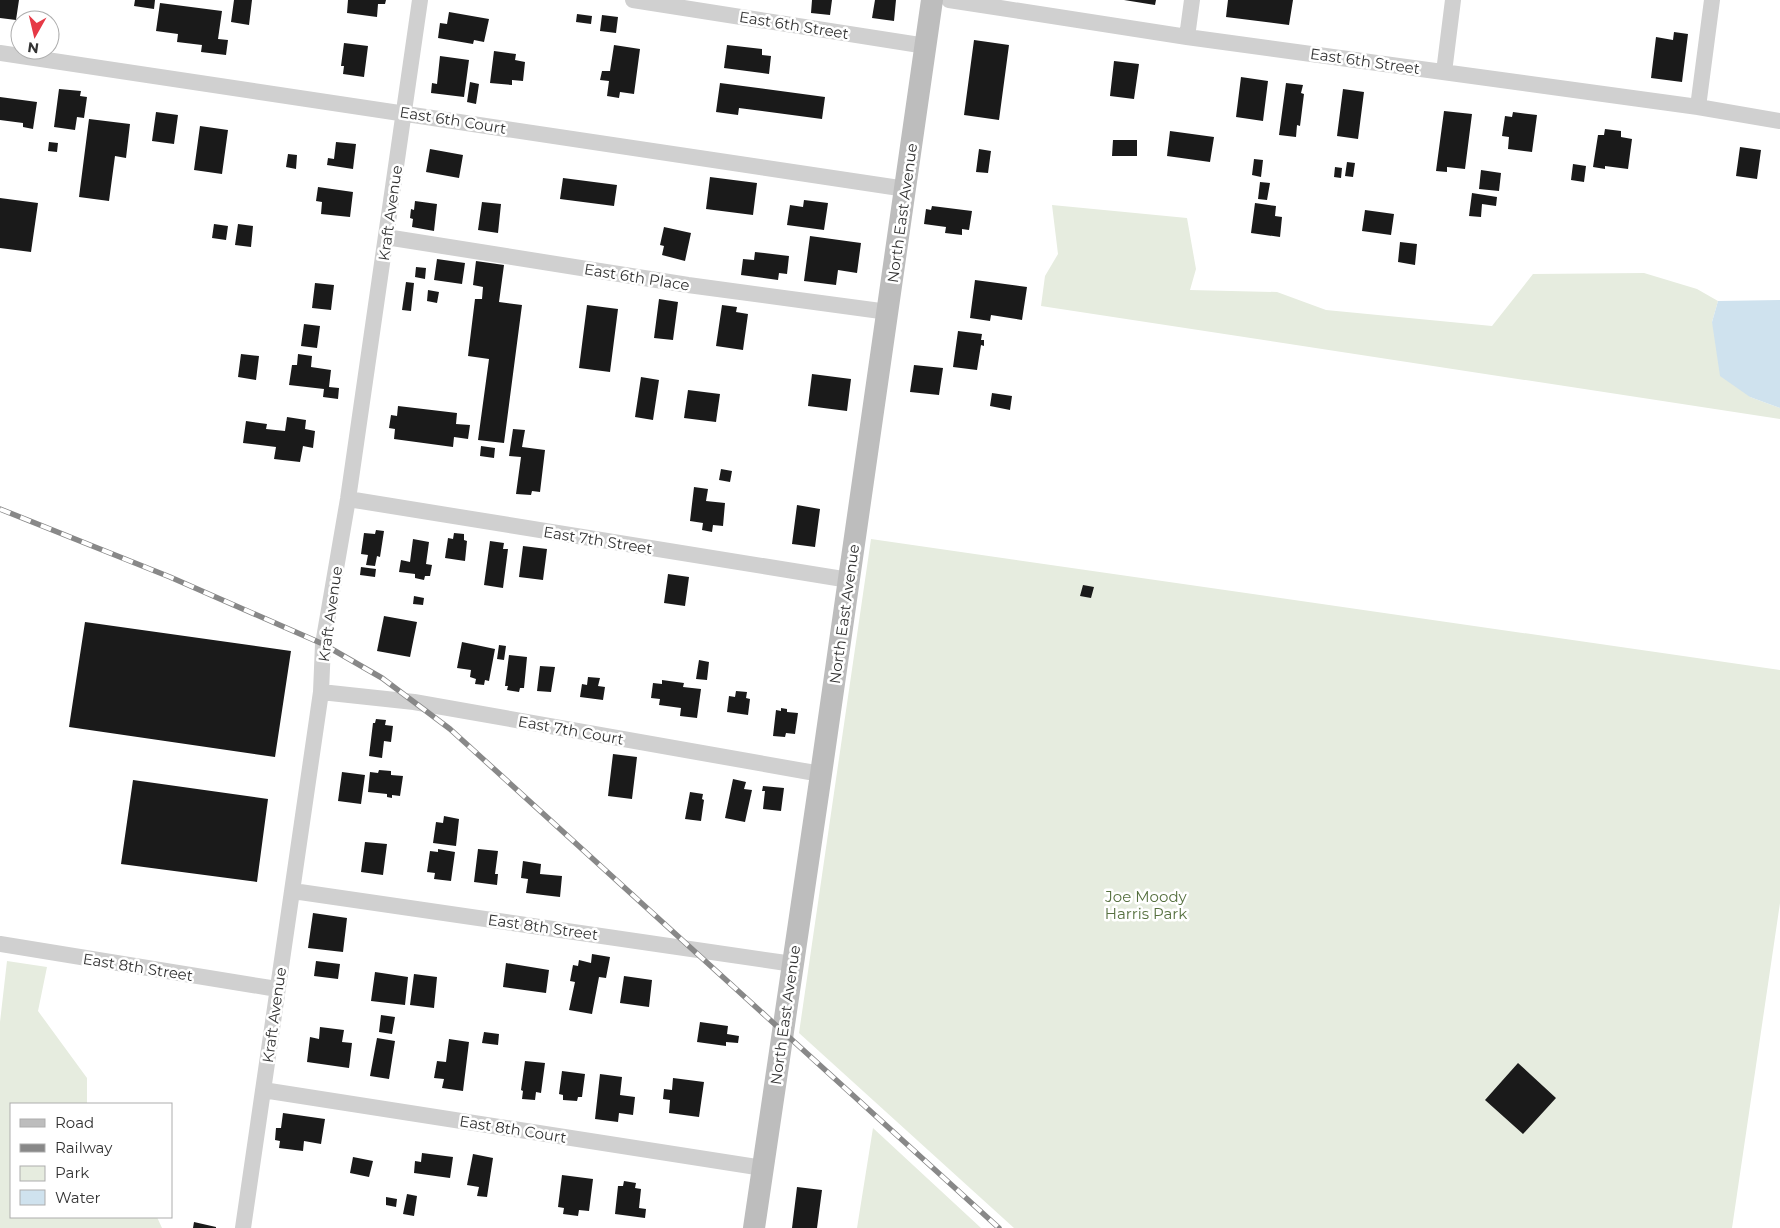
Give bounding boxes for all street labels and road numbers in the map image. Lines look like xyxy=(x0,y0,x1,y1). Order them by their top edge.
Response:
street label: East 6th Street xyxy=(738,7,850,43)
street label: East 6th Street xyxy=(1309,44,1421,78)
street label: East 6th Court xyxy=(398,102,508,138)
street label: North East Avenue xyxy=(883,142,921,284)
street label: Kraft Avenue xyxy=(374,164,406,262)
street label: East 6th Place xyxy=(583,259,691,295)
street label: East 7th Street xyxy=(542,522,654,558)
street label: North East Avenue xyxy=(825,543,863,685)
street label: Kraft Avenue xyxy=(314,565,346,663)
street label: East 7th Court xyxy=(517,711,625,749)
street label: East 8th Street xyxy=(487,910,599,944)
street label: North East Avenue xyxy=(766,944,804,1086)
street label: East 8th Street xyxy=(82,949,194,985)
street label: Kraft Avenue xyxy=(258,966,290,1064)
street label: East 8th Court xyxy=(458,1111,568,1147)

